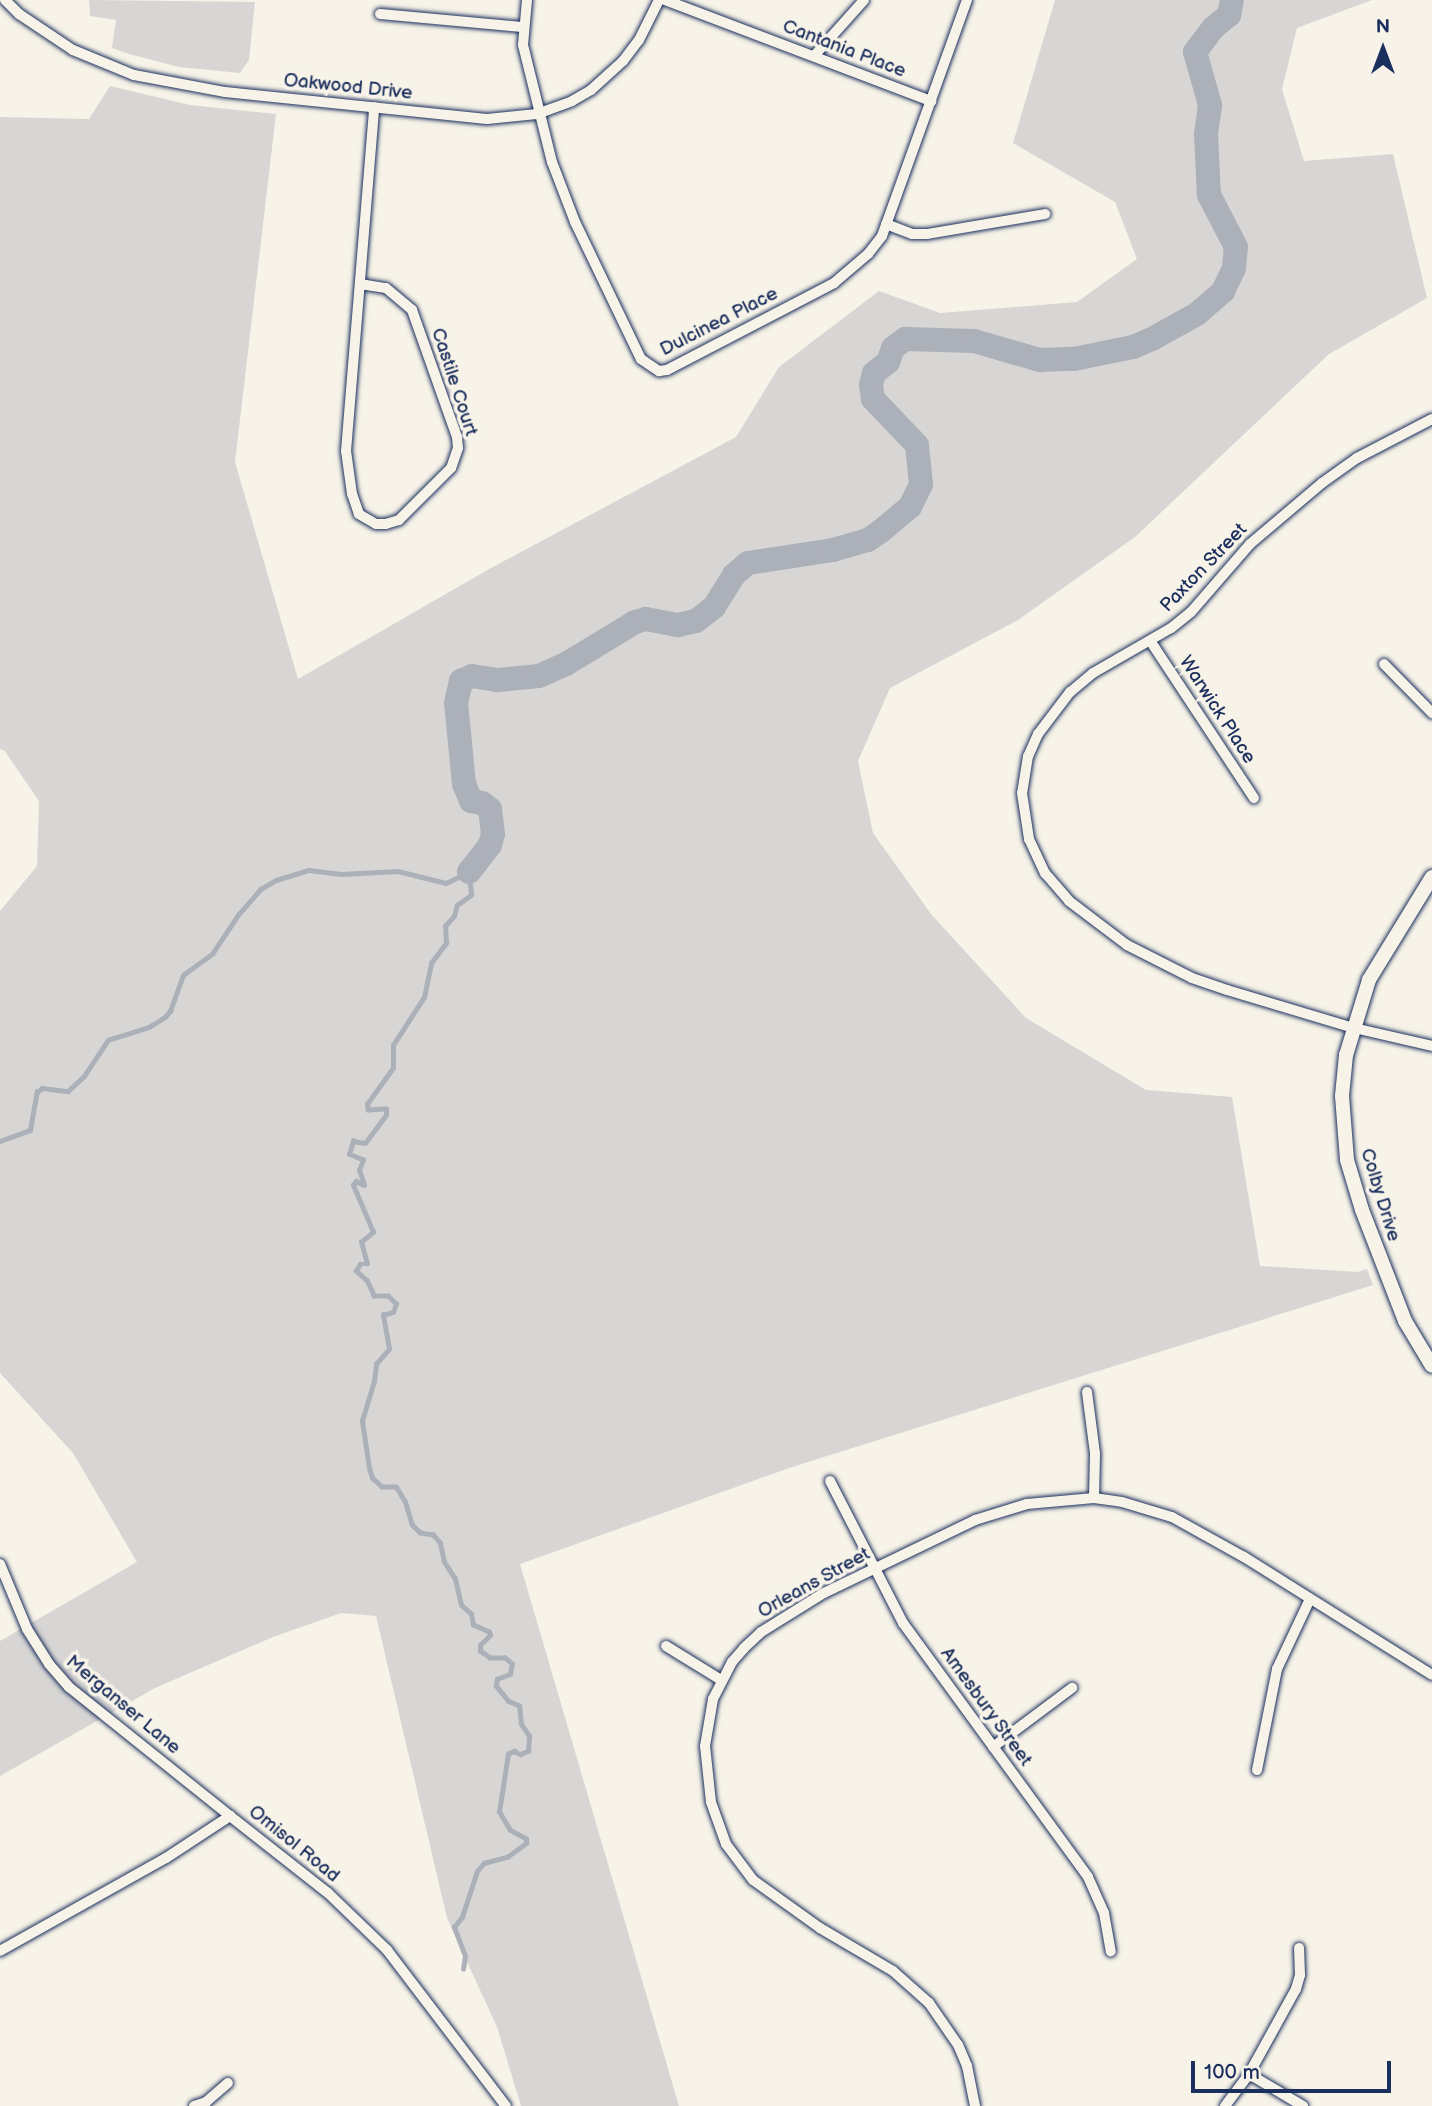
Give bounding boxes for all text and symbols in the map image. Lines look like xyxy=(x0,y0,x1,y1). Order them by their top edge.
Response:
north arrow xyxy=(1348,14,1418,84)
street label: Cantania Place xyxy=(779,15,909,83)
text: N xyxy=(1376,16,1390,39)
street label: Oakwood Drive xyxy=(283,69,413,105)
street label: Dulcinea Place xyxy=(656,283,782,361)
street label: Castile Court xyxy=(426,325,482,439)
street label: Paxton Street xyxy=(1156,519,1252,617)
street label: Warwick Place xyxy=(1174,652,1260,768)
street label: Colby Drive xyxy=(1355,1145,1405,1245)
street label: Orleans Street xyxy=(754,1543,874,1623)
street label: Amesbury Street xyxy=(935,1643,1037,1771)
street label: Merganser Lane xyxy=(61,1651,185,1759)
street label: Omisol Road xyxy=(244,1800,344,1888)
scale bar xyxy=(1194,2046,1394,2090)
text: 100 m xyxy=(1204,2060,1260,2085)

